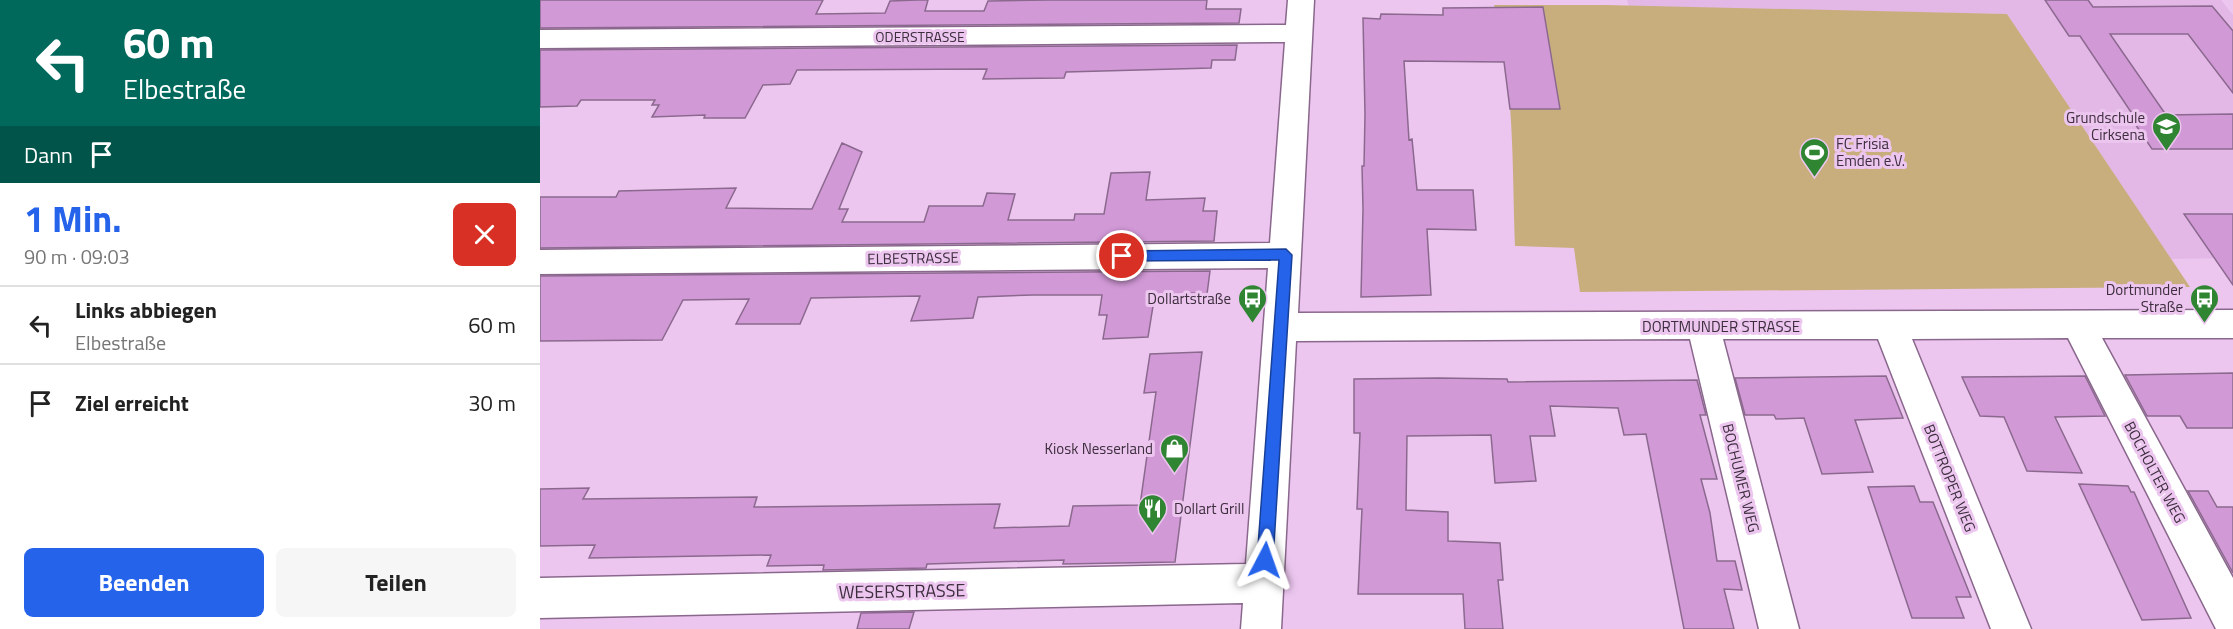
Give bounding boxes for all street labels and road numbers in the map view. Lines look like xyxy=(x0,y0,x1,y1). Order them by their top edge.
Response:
street label: ODERSTRASSE xyxy=(875,26,965,47)
street label: ELBESTRASSE xyxy=(867,246,959,270)
street label: DORTMUNDER STRASSE xyxy=(1642,315,1800,338)
street label: BOCHOLTER WEG xyxy=(2118,417,2192,527)
street label: BOCHUMER WEG xyxy=(1716,421,1766,535)
street label: BOTTROPER WEG xyxy=(1918,421,1982,535)
street label: WESERSTRASSE xyxy=(838,576,966,606)

